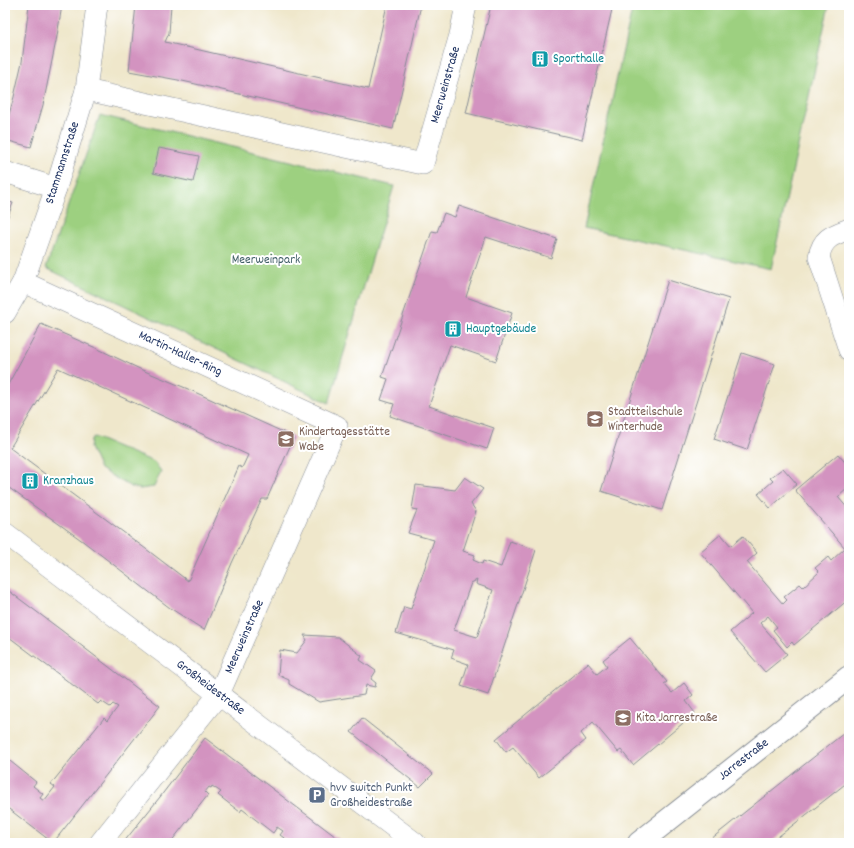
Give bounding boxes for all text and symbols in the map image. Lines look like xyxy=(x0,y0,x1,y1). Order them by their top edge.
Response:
street label: Meerweinstraße xyxy=(426,44,466,126)
building icon: Sporthalle xyxy=(530,49,550,69)
place label: Sporthalle xyxy=(553,50,604,69)
street label: Stammannstraße xyxy=(41,119,85,207)
park label: Meerweinpark xyxy=(232,251,300,270)
building icon: Hauptgebäude xyxy=(443,319,463,339)
place label: Hauptgebäude xyxy=(466,320,536,339)
street label: Martin-Haller-Ring xyxy=(135,326,225,382)
place label: Stadtteilschule Winterhude xyxy=(608,403,683,437)
school or university icon: Stadtteilschule Winterhude xyxy=(585,409,605,429)
place label: Kindertagesstätte Wabe xyxy=(299,423,390,457)
school or university icon: Kindertagesstätte Wabe xyxy=(276,429,296,449)
building icon: Kranzhaus xyxy=(20,471,40,491)
place label: Kranzhaus xyxy=(43,472,94,491)
street label: Meerweinstraße xyxy=(220,597,270,677)
street label: Großheidestraße xyxy=(171,656,249,721)
school or university icon: Kita Jarrestraße xyxy=(613,708,633,728)
place label: Kita Jarrestraße xyxy=(636,709,718,728)
street label: Jarrestraße xyxy=(715,734,773,786)
place label: hvv switch Punkt Großheidestraße xyxy=(330,779,413,813)
parking icon: hvv switch Punkt Großheidestraße xyxy=(307,785,327,805)

